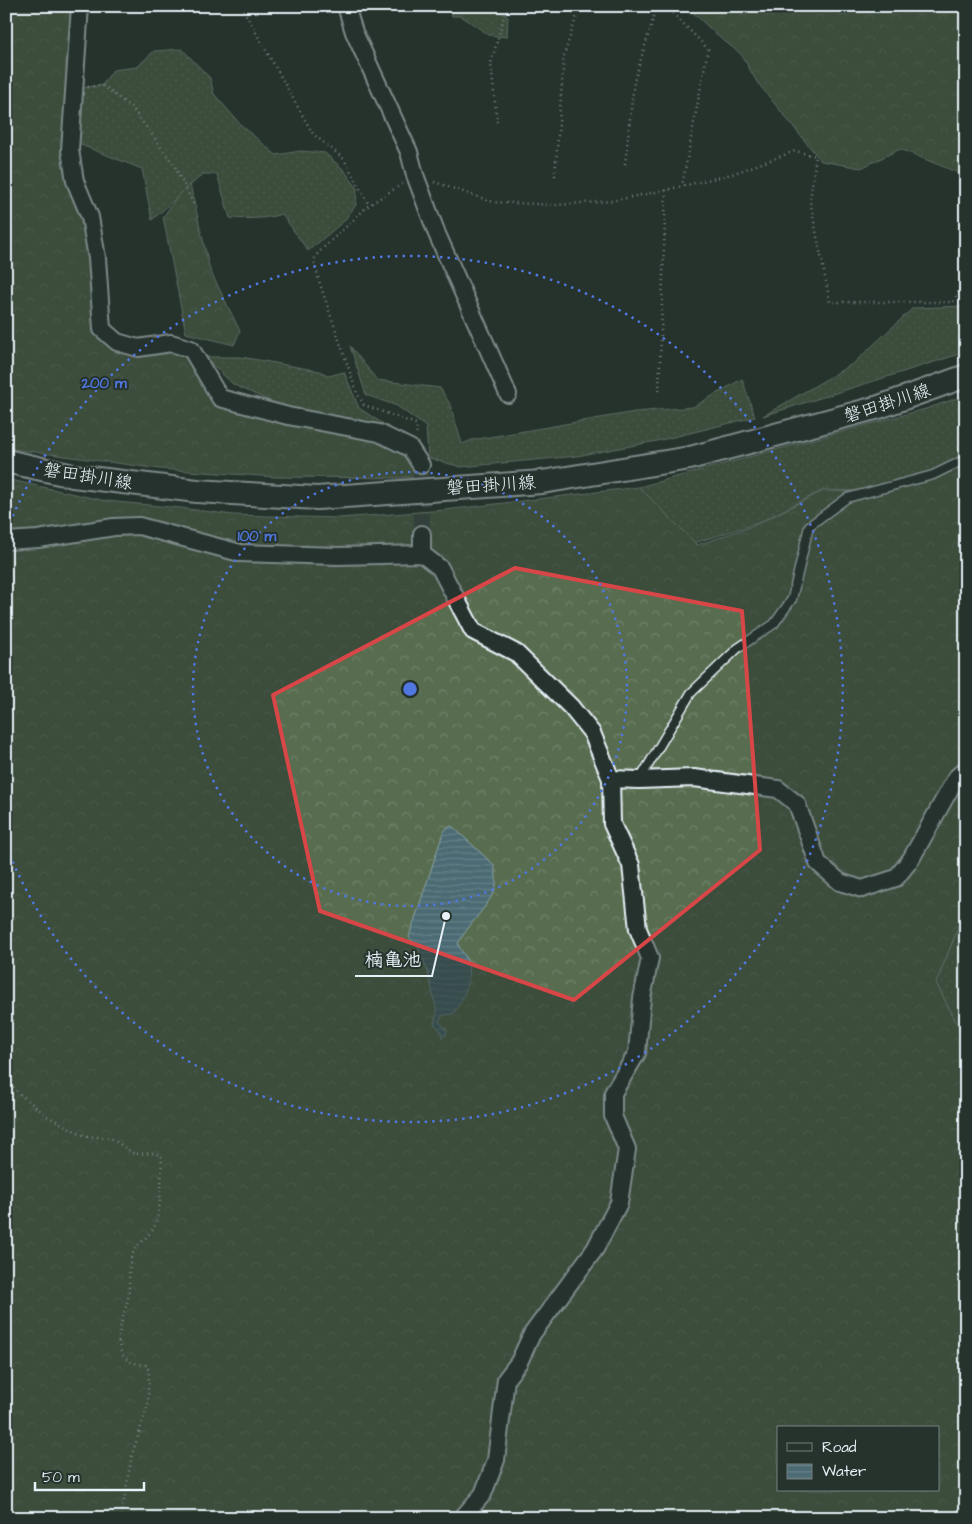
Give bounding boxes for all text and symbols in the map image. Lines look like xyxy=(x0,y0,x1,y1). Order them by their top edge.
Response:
text: 200 m xyxy=(80,373,127,394)
street label: 磐田掛川線 xyxy=(840,378,934,429)
street label: 磐田掛川線 xyxy=(42,457,134,496)
street label: 磐田掛川線 xyxy=(445,470,537,501)
text: 100 m xyxy=(238,526,277,547)
centre of rings xyxy=(401,680,419,698)
callout: 楠亀池 xyxy=(355,942,432,976)
text: 楠亀池 xyxy=(364,947,422,974)
legend xyxy=(777,1426,940,1492)
text: Road xyxy=(822,1437,857,1458)
scale bar xyxy=(35,1459,144,1491)
text: Water xyxy=(822,1461,866,1482)
text: 50 m xyxy=(42,1467,80,1488)

